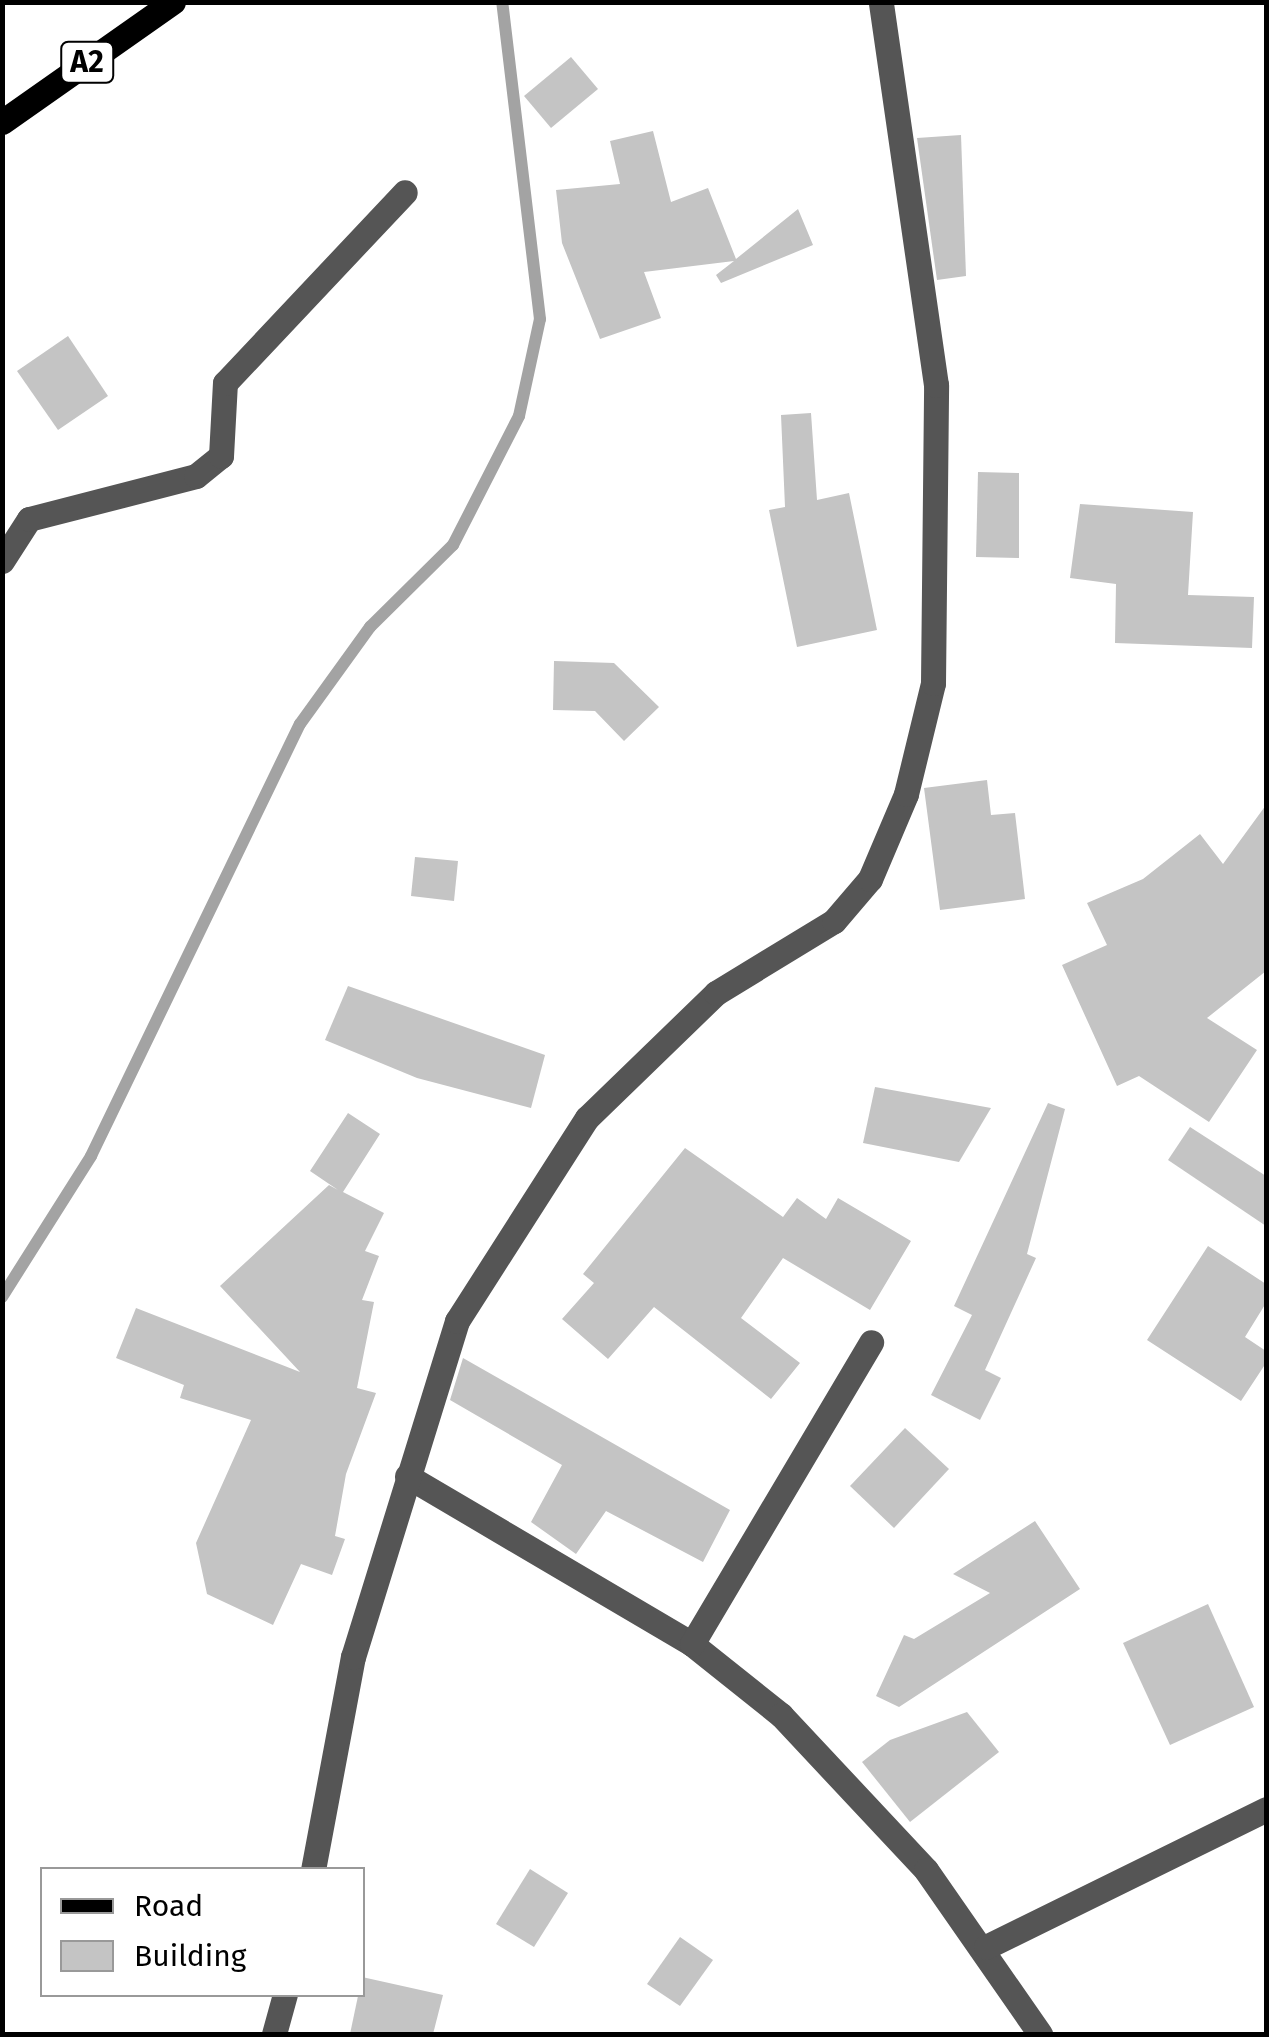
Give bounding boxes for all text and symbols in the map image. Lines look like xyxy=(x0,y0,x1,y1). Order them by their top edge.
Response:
road number: A2 xyxy=(59,37,114,87)
legend xyxy=(40,1867,365,1997)
text: Road xyxy=(134,1888,203,1924)
text: Building xyxy=(134,1938,246,1974)

